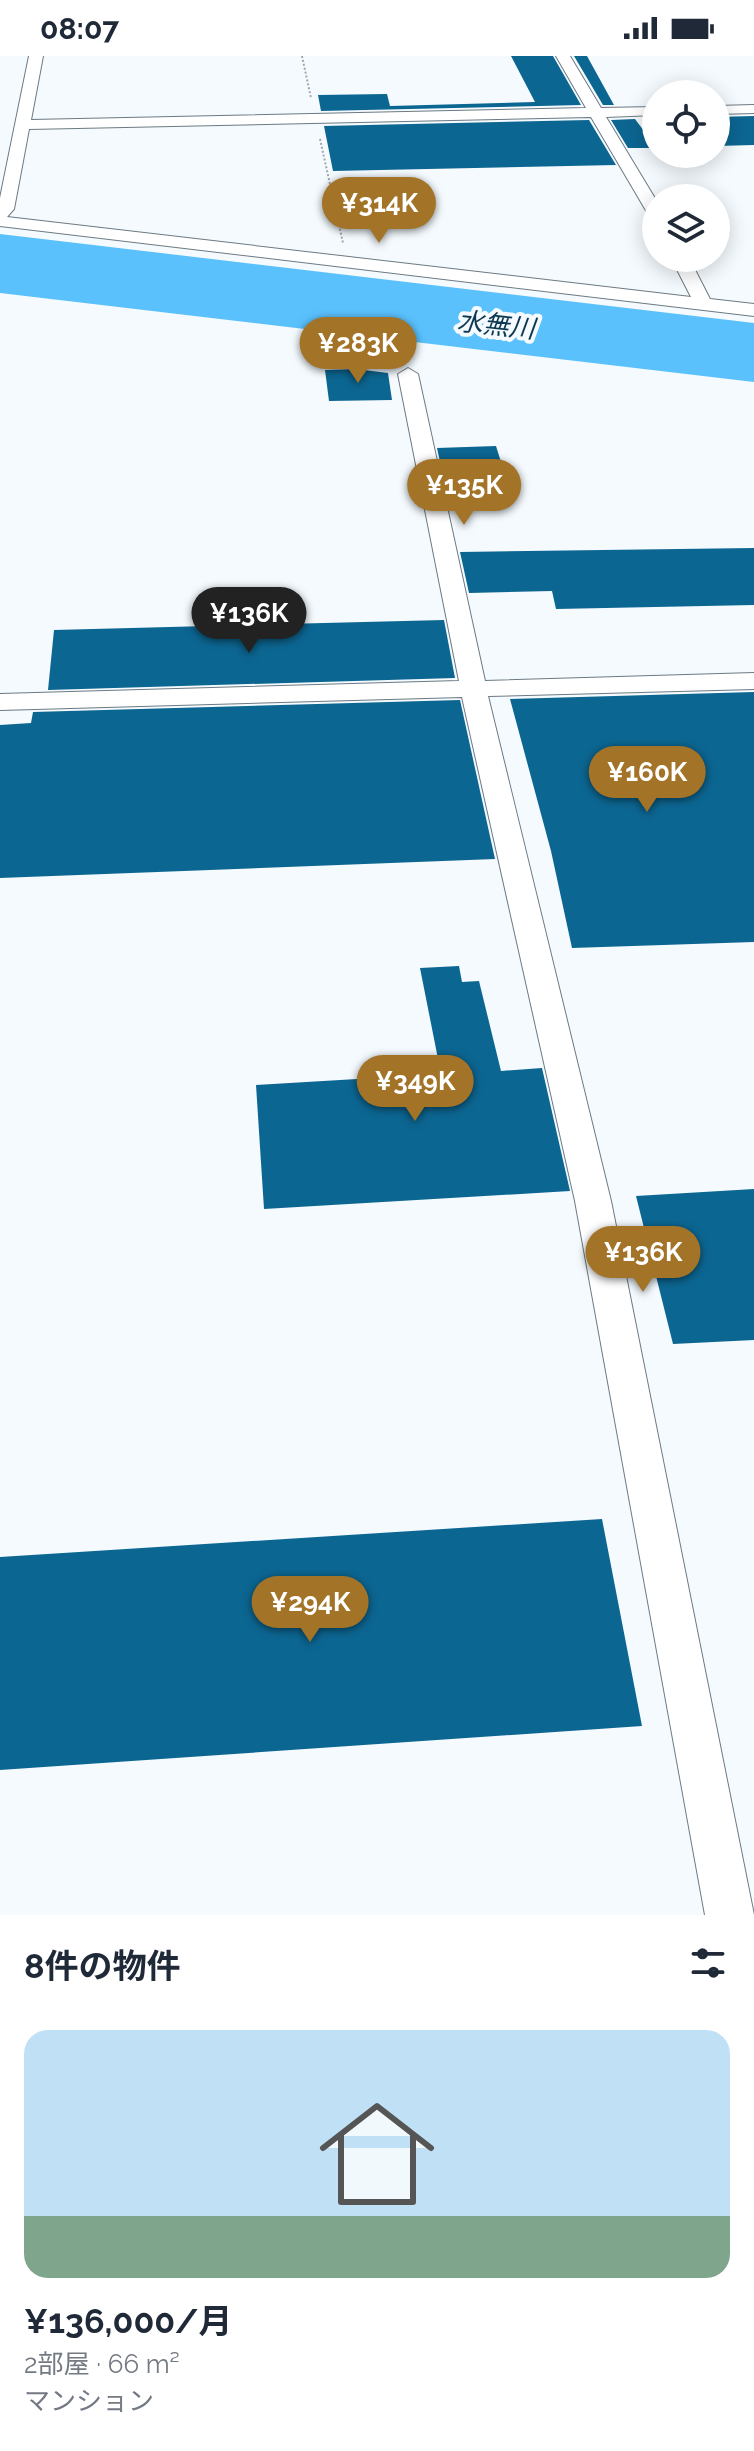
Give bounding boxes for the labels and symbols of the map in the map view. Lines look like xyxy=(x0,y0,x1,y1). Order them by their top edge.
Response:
pin: ¥314K xyxy=(323,177,435,245)
water label: 水無川 xyxy=(456,306,539,344)
pin: ¥283K xyxy=(302,317,414,385)
pin: ¥135K xyxy=(408,459,520,527)
pin: ¥136K xyxy=(193,587,305,655)
pin: ¥160K xyxy=(591,746,703,814)
pin: ¥349K xyxy=(359,1055,471,1123)
pin: ¥136K xyxy=(587,1226,699,1294)
pin: ¥294K xyxy=(254,1576,366,1644)

